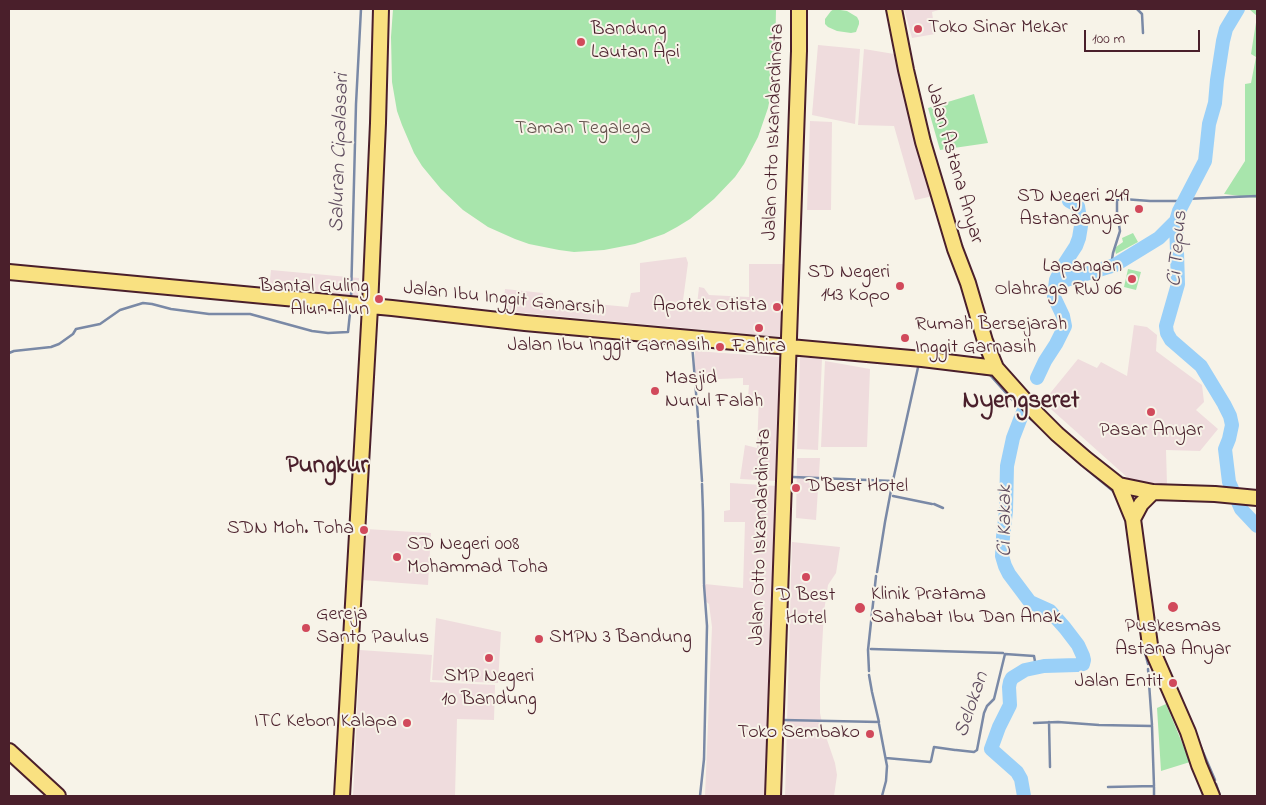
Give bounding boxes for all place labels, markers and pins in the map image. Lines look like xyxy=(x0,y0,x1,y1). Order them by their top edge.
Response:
place label: Toko Sinar Mekar xyxy=(928,17,1068,41)
place label: Bandung Lautan Api xyxy=(591,19,680,66)
marker: Toko Sinar Mekar xyxy=(912,23,924,35)
marker: Bandung Lautan Api xyxy=(575,36,587,48)
place label: SD Negeri 249 Astanaanyar xyxy=(1017,186,1129,233)
marker: SD Negeri 249 Astanaanyar xyxy=(1133,203,1145,215)
place label: Lapangan Olahraga RW 06 xyxy=(994,256,1122,303)
place label: SD Negeri 143 Kopo xyxy=(807,262,890,309)
marker: Lapangan Olahraga RW 06 xyxy=(1126,273,1138,285)
place label: Bantal Guling Alun Alun xyxy=(259,276,369,323)
marker: SD Negeri 143 Kopo xyxy=(894,280,906,292)
marker: Bantal Guling Alun Alun xyxy=(373,293,385,305)
place label: Apotek Otista xyxy=(653,295,767,319)
marker: Apotek Otista xyxy=(771,301,783,313)
place label: Rumah Bersejarah Inggit Garnasih xyxy=(915,314,1067,361)
marker: Fahira xyxy=(753,322,765,334)
marker: Rumah Bersejarah Inggit Garnasih xyxy=(899,332,911,344)
place label: Jalan Ibu Inggit Garnasih xyxy=(507,335,710,359)
place label: Fahira xyxy=(732,336,786,360)
marker: Jalan Ibu Inggit Garnasih xyxy=(714,341,726,353)
place label: Masjid Nurul Falah xyxy=(665,368,763,415)
marker: Masjid Nurul Falah xyxy=(649,385,661,397)
marker: Pasar Anyar xyxy=(1145,406,1157,418)
place label: Pasar Anyar xyxy=(1099,420,1203,444)
place label: D'Best Hotel xyxy=(806,476,908,500)
marker: D'Best Hotel xyxy=(790,482,802,494)
place label: SDN Moh. Toha xyxy=(227,518,354,542)
marker: SDN Moh. Toha xyxy=(358,524,370,536)
place label: SD Negeri 008 Mohammad Toha xyxy=(407,534,548,581)
marker: SD Negeri 008 Mohammad Toha xyxy=(391,551,403,563)
marker: D Best Hotel xyxy=(800,571,812,583)
place label: Klinik Pratama Sahabat Ibu Dan Anak xyxy=(871,584,1062,631)
place label: D Best Hotel xyxy=(777,585,835,632)
marker: Puskesmas Astana Anyar xyxy=(1166,600,1180,614)
marker: Klinik Pratama Sahabat Ibu Dan Anak xyxy=(853,601,867,615)
place label: Gereja Santo Paulus xyxy=(316,604,429,651)
place label: Puskesmas Astana Anyar xyxy=(1115,616,1231,663)
marker: Gereja Santo Paulus xyxy=(300,622,312,634)
place label: SMPN 3 Bandung xyxy=(549,627,692,651)
marker: SMPN 3 Bandung xyxy=(533,633,545,645)
marker: SMP Negeri 10 Bandung xyxy=(483,652,495,664)
place label: SMP Negeri 10 Bandung xyxy=(441,666,537,713)
place label: Jalan Entit xyxy=(1074,671,1163,695)
marker: Jalan Entit xyxy=(1167,677,1179,689)
place label: ITC Kebon Kalapa xyxy=(254,711,397,735)
marker: ITC Kebon Kalapa xyxy=(401,717,413,729)
place label: Toko Sembako xyxy=(738,722,860,746)
marker: Toko Sembako xyxy=(864,728,876,740)

